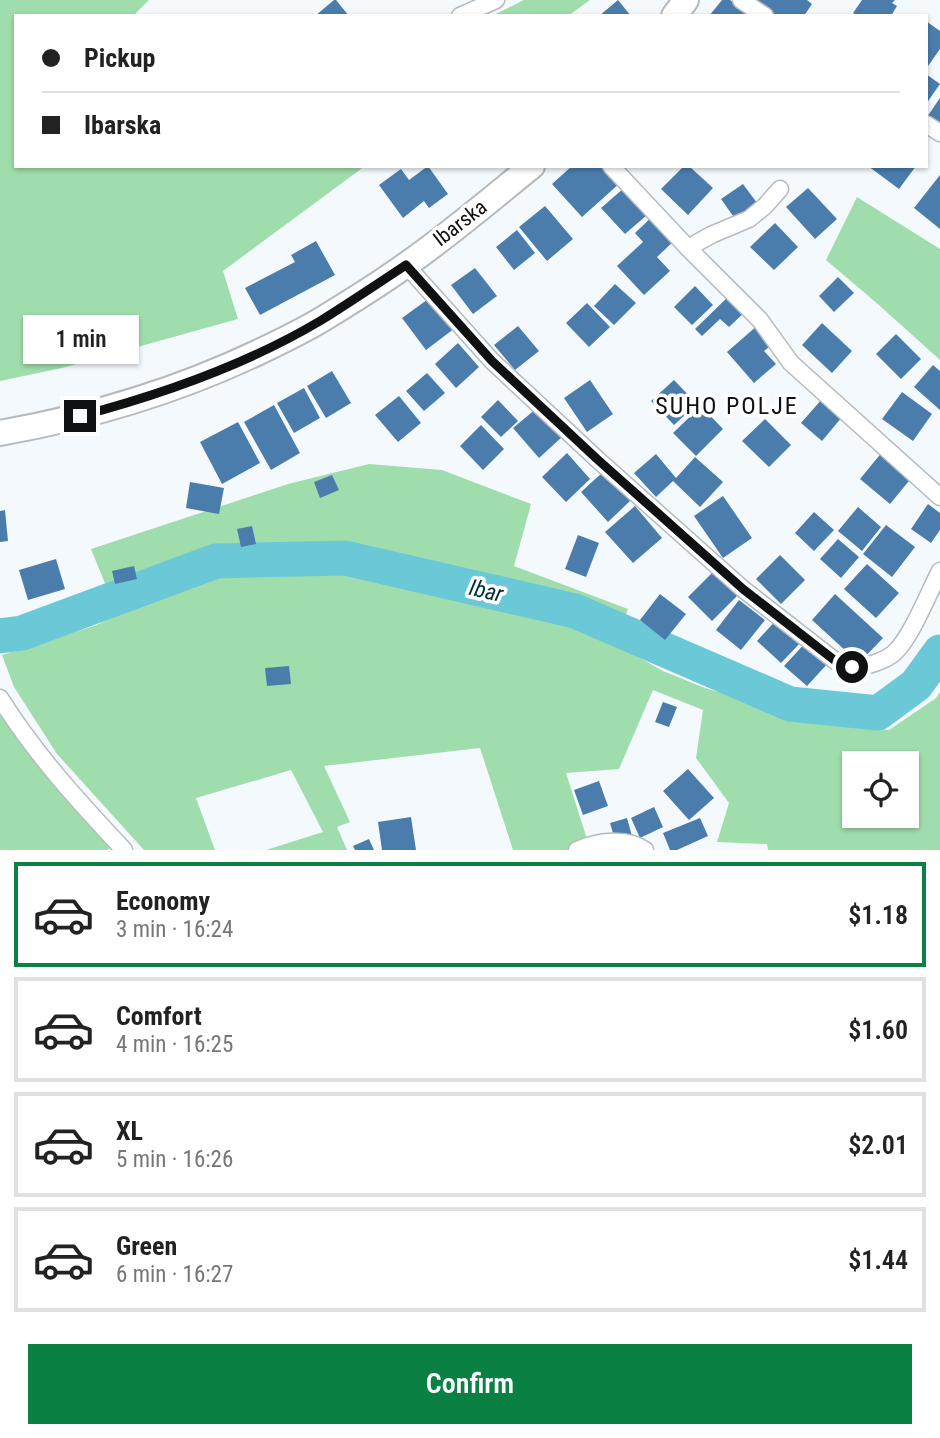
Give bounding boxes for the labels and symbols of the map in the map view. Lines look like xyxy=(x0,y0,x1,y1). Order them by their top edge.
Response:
street label: Ibarska xyxy=(429,195,491,251)
callout: 1 min xyxy=(22,314,138,364)
district label: SUHO POLJE xyxy=(655,392,799,420)
route end xyxy=(64,400,96,432)
water label: Ibar xyxy=(466,574,507,608)
route start xyxy=(836,651,868,683)

